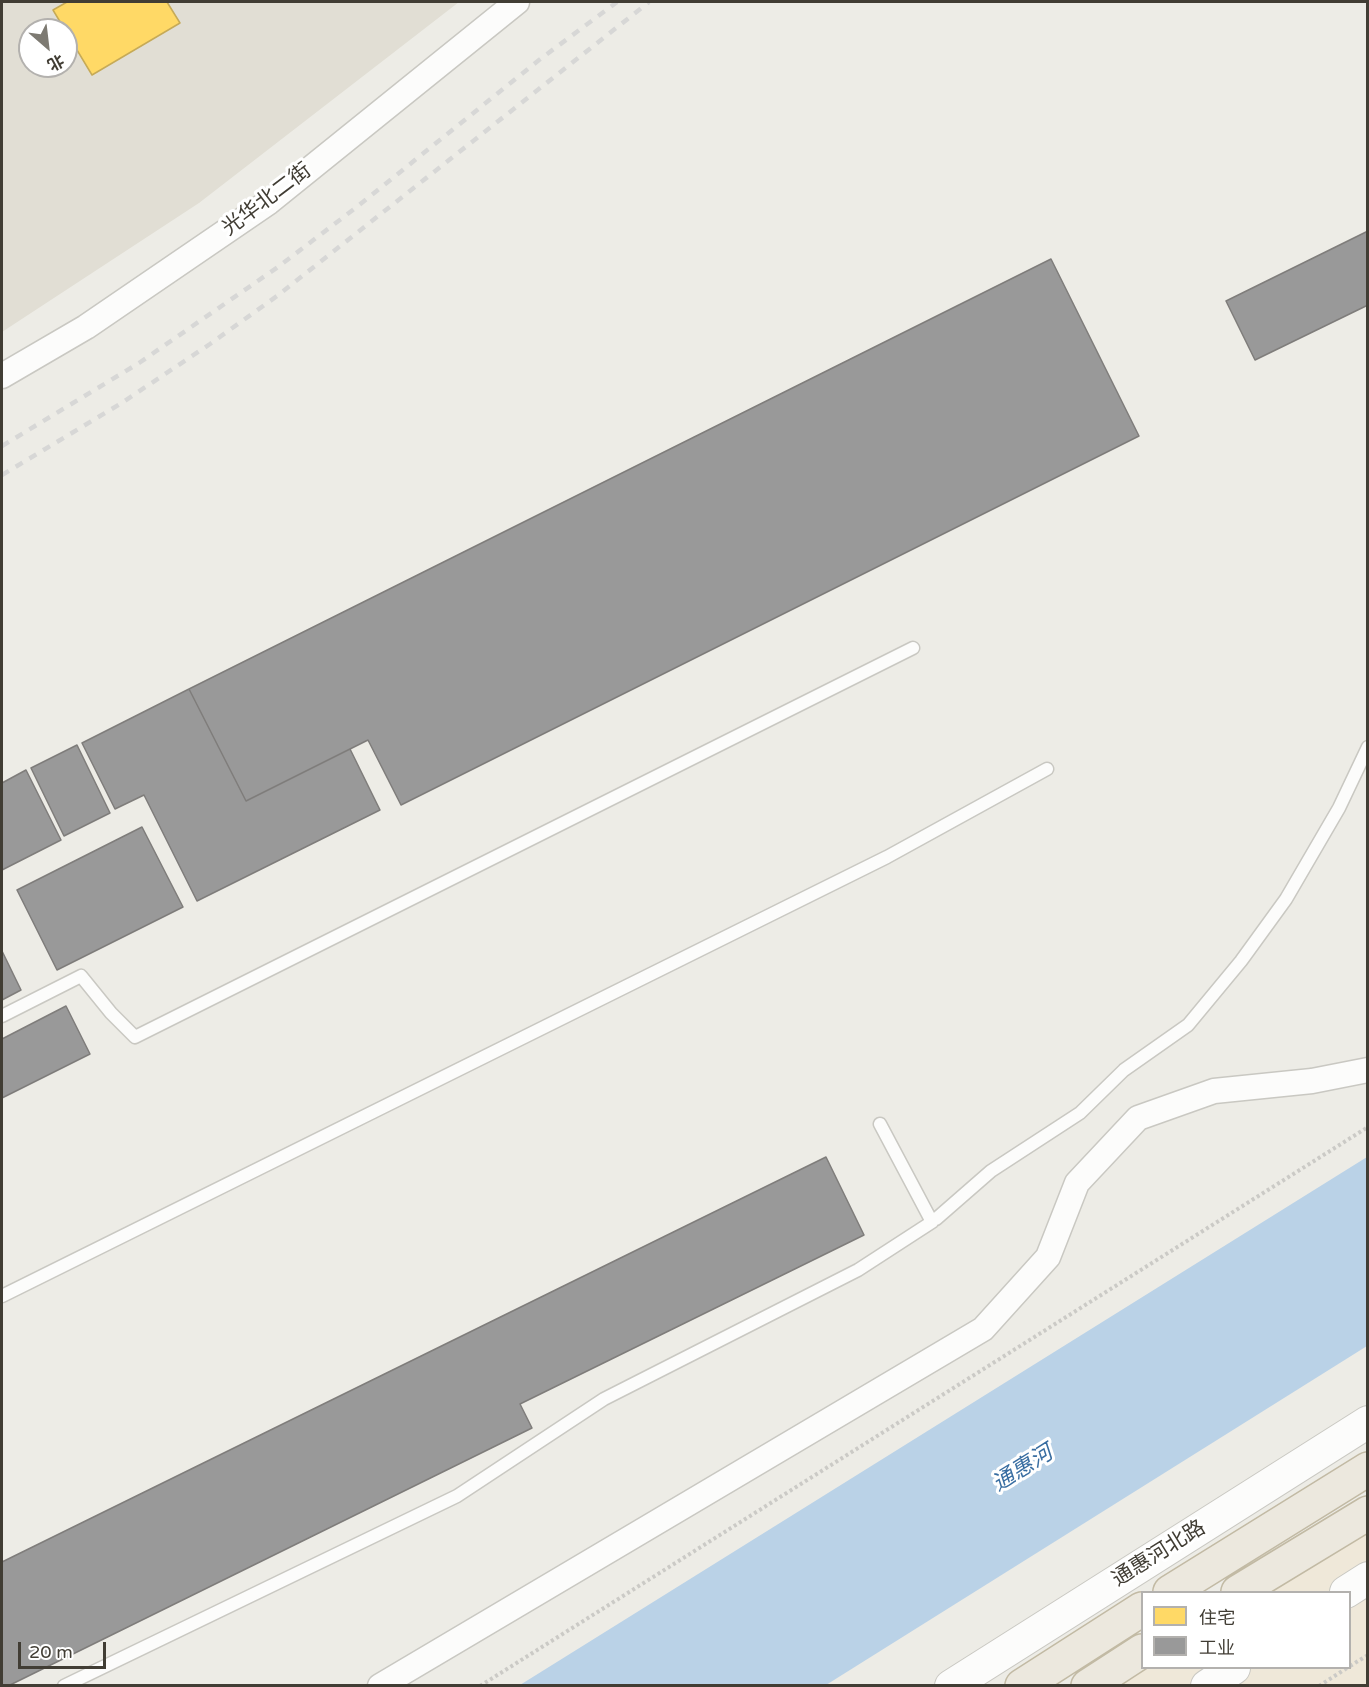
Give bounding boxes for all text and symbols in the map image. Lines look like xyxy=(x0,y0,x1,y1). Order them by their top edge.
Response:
north arrow xyxy=(18,18,78,78)
text: 北 xyxy=(44,50,67,75)
street label: 光华北二街 xyxy=(217,158,317,242)
water label: 通惠河 xyxy=(988,1440,1058,1498)
street label: 通惠河北路 xyxy=(1108,1515,1210,1593)
legend xyxy=(1141,1591,1351,1669)
text: 住宅 xyxy=(1199,1607,1235,1629)
scale bar xyxy=(21,1630,110,1668)
text: 工业 xyxy=(1199,1637,1235,1659)
text: 20 m xyxy=(29,1641,73,1663)

